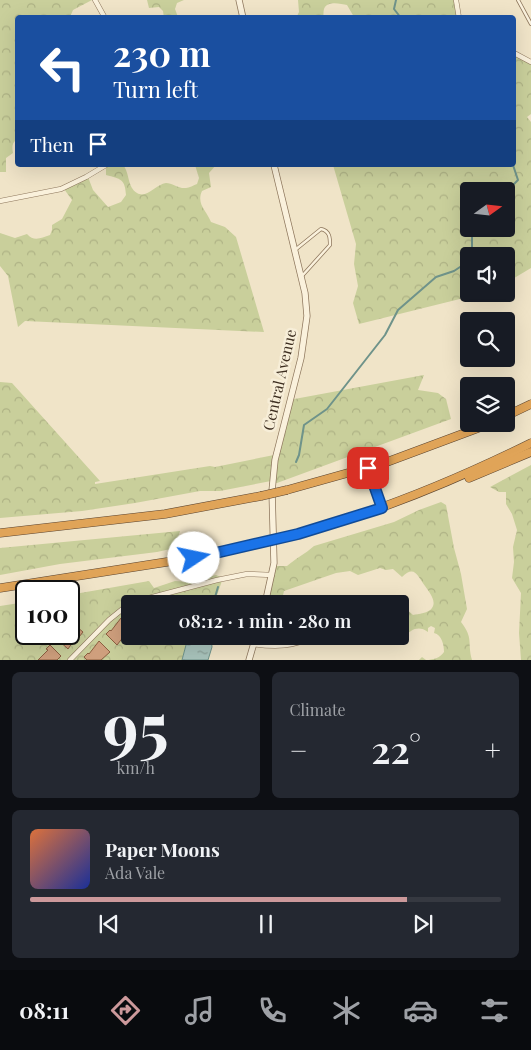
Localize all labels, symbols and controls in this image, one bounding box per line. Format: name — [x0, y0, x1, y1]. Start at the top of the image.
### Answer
text: 230 m — [113, 29, 211, 76]
icon: left — [30, 35, 95, 100]
text: Turn left — [113, 74, 198, 104]
icon: arrive — [84, 130, 112, 158]
text: Then — [30, 131, 74, 157]
north arrow — [460, 182, 515, 238]
map controls — [460, 182, 515, 432]
button: sound — [460, 247, 515, 302]
button: search — [460, 312, 515, 367]
street label: Central Avenue — [258, 327, 300, 432]
button: layers — [460, 377, 515, 432]
pin — [347, 447, 389, 489]
icon: arrive — [354, 454, 382, 482]
position arrow — [167, 531, 219, 583]
speed limit sign: 100 — [15, 580, 80, 645]
text: 08:12 · 1 min · 280 m — [179, 607, 351, 633]
text: 95 — [103, 681, 169, 767]
text: Climate — [290, 699, 346, 720]
text: 22° — [371, 723, 421, 774]
text: − — [290, 731, 308, 768]
text: + — [485, 731, 501, 768]
text: km/h — [117, 757, 155, 778]
text: Paper Moons — [105, 836, 220, 862]
text: Ada Vale — [105, 862, 165, 883]
icon: previous — [95, 910, 123, 938]
icon: pause — [252, 910, 280, 938]
icon: next — [409, 910, 437, 938]
icon: directions — [108, 993, 143, 1028]
icon: music — [182, 993, 217, 1028]
icon: phone — [255, 993, 290, 1028]
icon: climate — [329, 993, 364, 1028]
icon: car — [403, 993, 438, 1028]
icon: filters — [477, 993, 512, 1028]
text: 08:11 — [19, 995, 69, 1025]

